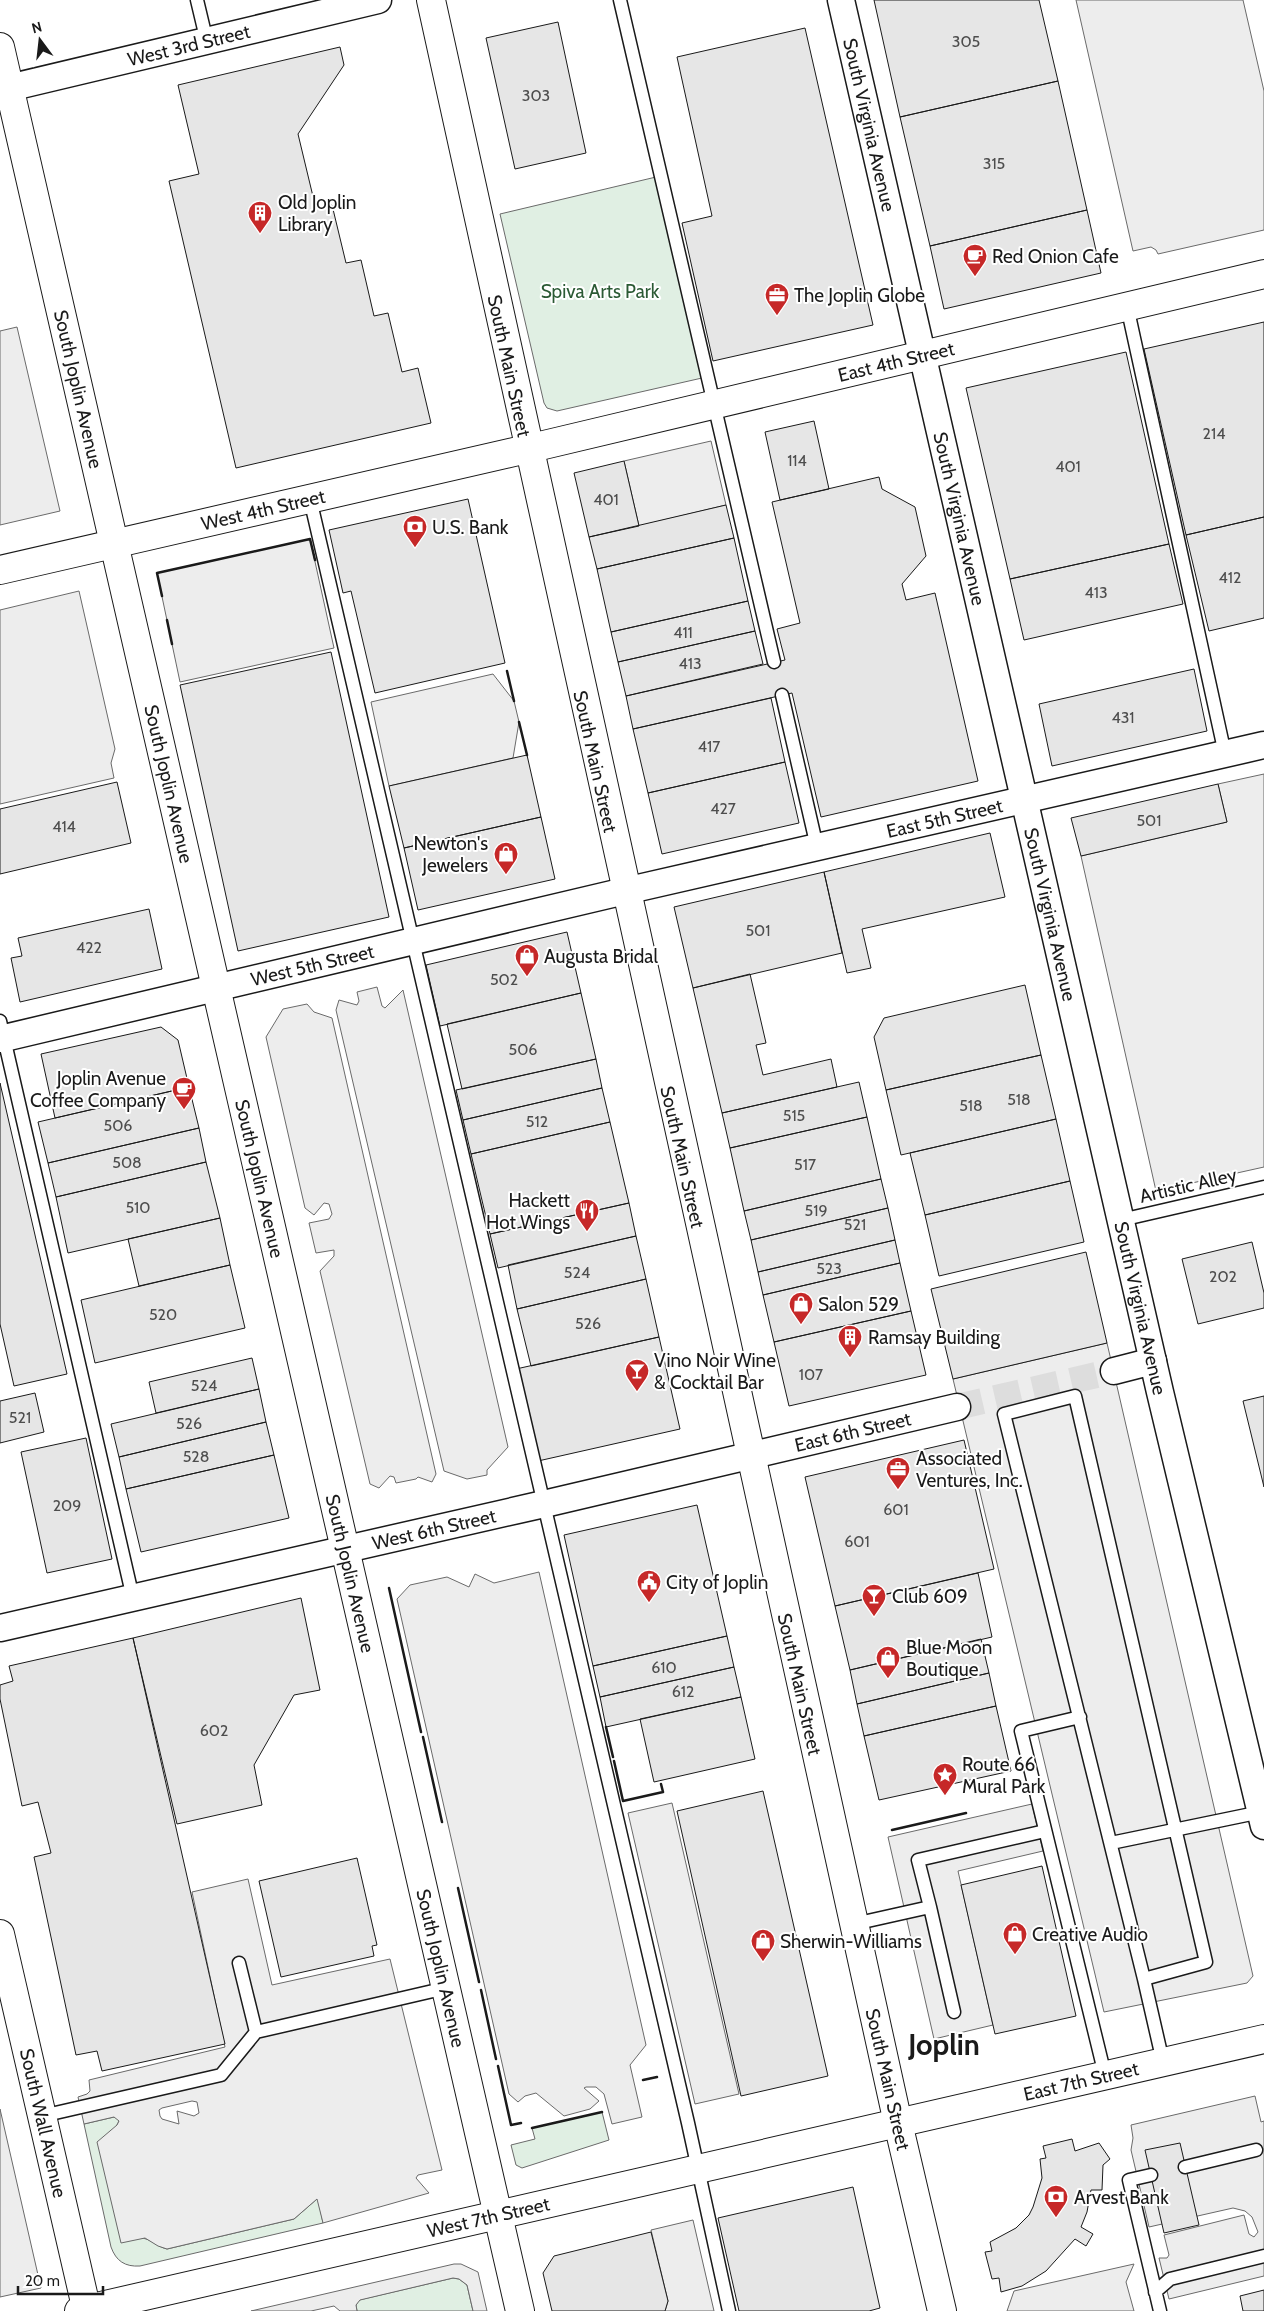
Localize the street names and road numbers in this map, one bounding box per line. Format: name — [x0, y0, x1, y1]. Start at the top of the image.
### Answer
street label: West 3rd Street — [125, 20, 253, 71]
street label: South Virginia Avenue — [838, 36, 900, 214]
street label: South Main Street — [482, 293, 536, 440]
street label: South Joplin Avenue — [49, 308, 107, 471]
street label: East 4th Street — [836, 337, 957, 387]
street label: South Virginia Avenue — [928, 430, 990, 608]
street label: West 4th Street — [199, 485, 328, 535]
street label: South Main Street — [568, 688, 622, 835]
street label: South Joplin Avenue — [139, 702, 198, 866]
street label: East 5th Street — [884, 794, 1005, 843]
street label: South Virginia Avenue — [1019, 826, 1081, 1004]
street label: West 5th Street — [249, 940, 377, 991]
street label: South Main Street — [655, 1084, 709, 1231]
street label: South Joplin Avenue — [230, 1097, 289, 1260]
street label: Artistic Alley — [1137, 1163, 1239, 1208]
street label: South Virginia Avenue — [1109, 1219, 1171, 1397]
street label: East 6th Street — [792, 1407, 914, 1457]
street label: South Joplin Avenue — [321, 1492, 379, 1655]
street label: West 6th Street — [370, 1504, 499, 1555]
street label: South Main Street — [773, 1611, 827, 1758]
street label: South Joplin Avenue — [411, 1887, 470, 2050]
street label: South Main Street — [861, 2006, 915, 2153]
street label: South Wall Avenue — [15, 2046, 72, 2200]
street label: East 7th Street — [1021, 2057, 1142, 2106]
street label: West 7th Street — [425, 2192, 553, 2243]

